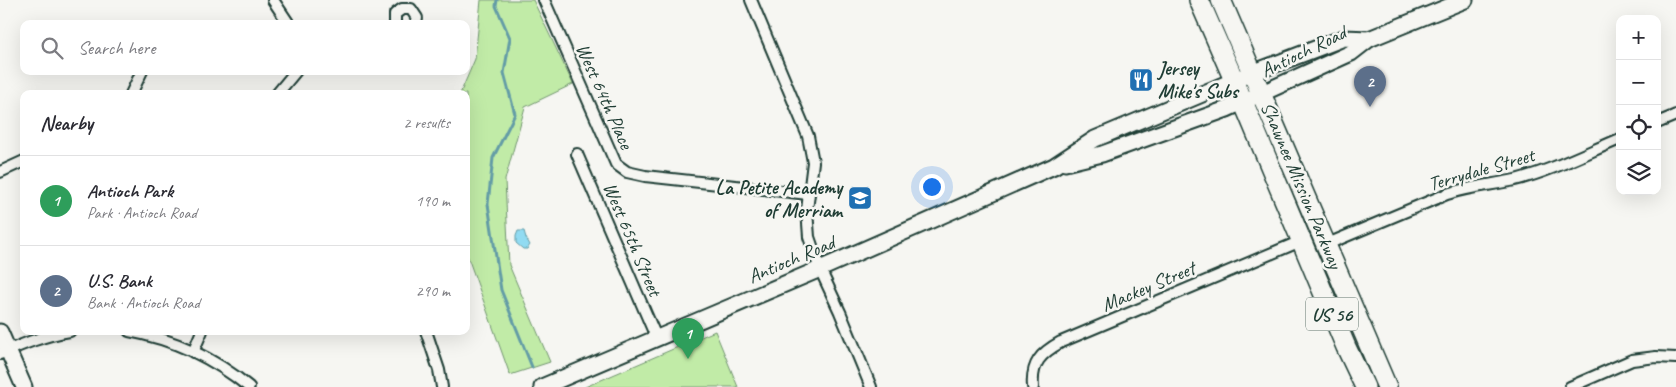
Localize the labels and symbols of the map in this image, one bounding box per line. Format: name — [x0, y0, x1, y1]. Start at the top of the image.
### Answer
street label: Antioch Road — [1256, 19, 1353, 83]
street label: West 64th Place — [570, 40, 640, 154]
place label: Jersey Mike's Subs — [1156, 56, 1240, 104]
pin: 2 — [1354, 66, 1386, 107]
restaurant icon: Jersey Mike's Subs — [1128, 67, 1154, 93]
street label: Shawnee Mission Parkway — [1255, 98, 1349, 274]
street label: Terrydale Street — [1425, 142, 1539, 196]
your location — [919, 174, 945, 200]
place label: La Petite Academy of Merriam — [715, 175, 844, 223]
street label: West 65th Street — [597, 179, 669, 302]
school or university icon: La Petite Academy of Merriam — [847, 185, 873, 211]
street label: Antioch Road — [744, 229, 841, 289]
street label: Mackey Street — [1098, 254, 1202, 317]
road number: US 56 — [1306, 298, 1358, 330]
pin: 1 — [672, 318, 704, 359]

